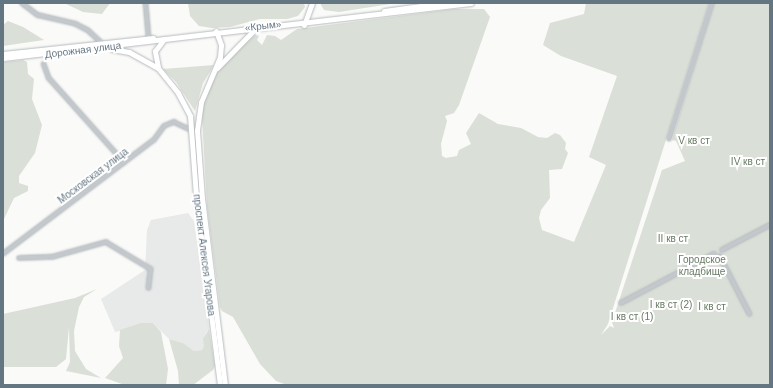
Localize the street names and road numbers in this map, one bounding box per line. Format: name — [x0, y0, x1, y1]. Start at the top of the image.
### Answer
street label: «Крым» — [244, 18, 282, 34]
street label: Дорожная улица — [44, 39, 122, 61]
street label: Московская улица — [55, 146, 131, 206]
street label: проспект Алексея Угарова — [191, 194, 217, 316]

